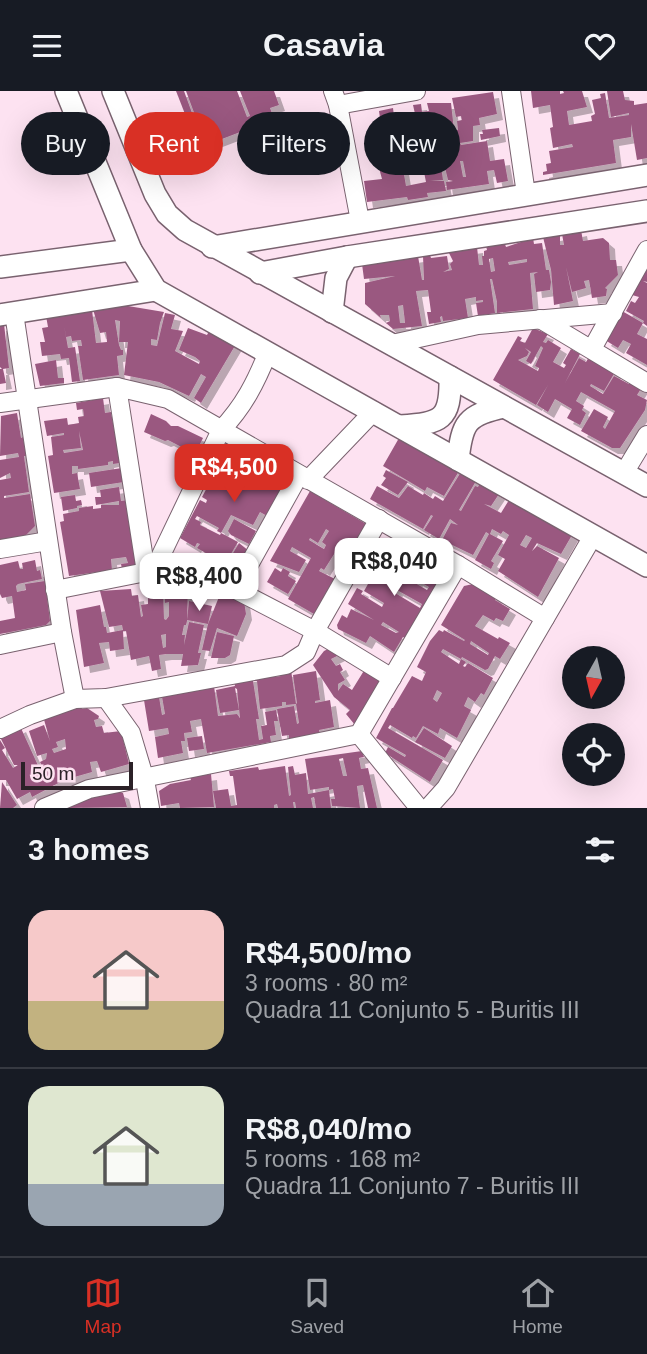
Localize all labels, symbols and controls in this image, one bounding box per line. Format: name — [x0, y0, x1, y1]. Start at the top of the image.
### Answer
icon: menu — [28, 27, 66, 65]
text: Casavia — [263, 27, 384, 63]
icon: heart — [581, 27, 619, 65]
chip: Buy — [21, 112, 110, 175]
chip: Rent — [124, 112, 223, 175]
chip: Filters — [237, 112, 350, 175]
chip: New — [364, 112, 460, 175]
pin: R$4,500 — [169, 445, 299, 504]
text: R$4,500 — [191, 454, 277, 480]
pin: R$8,040 — [329, 539, 459, 598]
text: R$8,040 — [351, 548, 437, 574]
pin: R$8,400 — [134, 553, 264, 613]
text: R$8,400 — [156, 563, 242, 589]
north arrow — [562, 646, 625, 709]
map controls — [562, 646, 625, 786]
button: locate — [562, 723, 625, 786]
scale bar — [21, 759, 133, 791]
text: 50 m — [32, 763, 74, 784]
icon: filters — [581, 831, 619, 869]
text: 3 homes — [28, 833, 150, 866]
text: R$4,500/mo — [245, 936, 412, 969]
icon: home — [84, 938, 168, 1022]
text: 3 rooms · 80 m² — [245, 970, 407, 996]
text: Quadra 11 Conjunto 5 - Buritis III — [245, 997, 580, 1023]
text: R$8,040/mo — [245, 1112, 412, 1145]
icon: home — [84, 1114, 168, 1198]
text: 5 rooms · 168 m² — [245, 1146, 420, 1172]
text: Quadra 11 Conjunto 7 - Buritis III — [245, 1173, 580, 1199]
tab: Map — [84, 1274, 122, 1338]
tab: Saved — [290, 1274, 344, 1338]
tab: Home — [512, 1274, 563, 1338]

